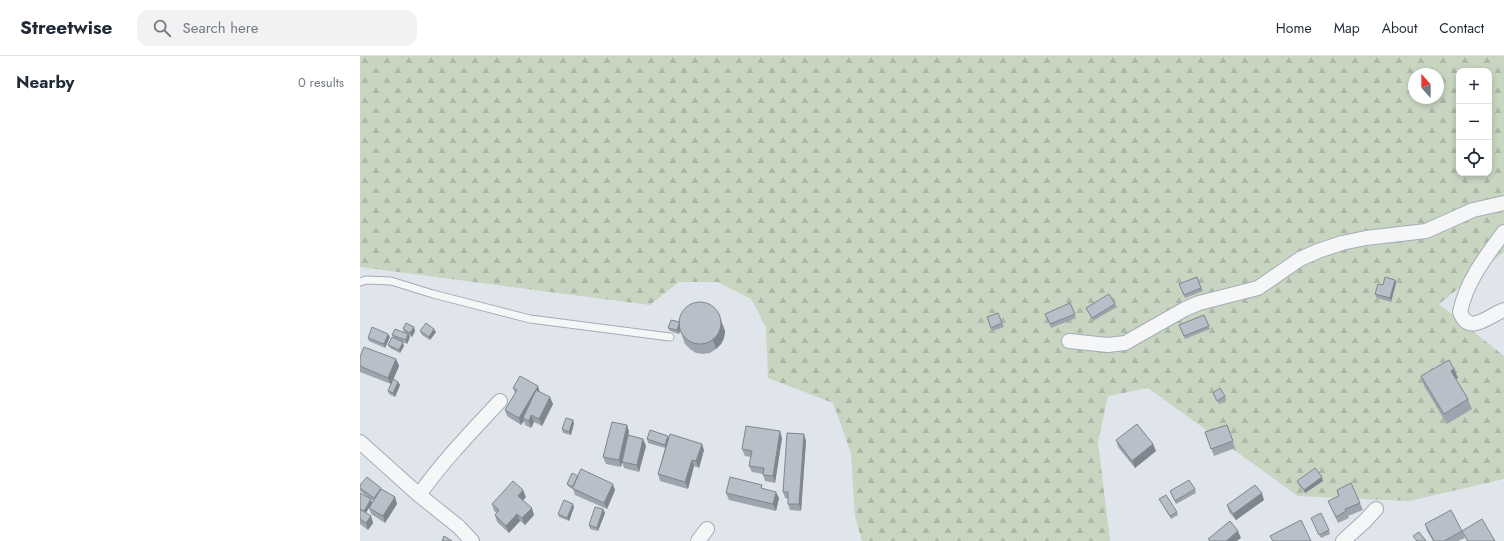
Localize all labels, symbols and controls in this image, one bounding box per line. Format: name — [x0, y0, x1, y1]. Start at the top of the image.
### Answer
search box — [137, 10, 417, 46]
text: Streetwise — [20, 14, 113, 41]
icon: search — [151, 17, 173, 39]
text: Search here — [183, 17, 258, 39]
text: Home — [1276, 18, 1312, 38]
text: Map — [1334, 18, 1360, 38]
text: About — [1382, 18, 1417, 38]
text: Contact — [1439, 18, 1484, 38]
north arrow — [1408, 68, 1444, 104]
map controls — [1456, 68, 1492, 176]
button: + — [1456, 68, 1492, 104]
text: Nearby — [16, 70, 74, 94]
text: 0 results — [298, 73, 344, 92]
button: − — [1456, 104, 1492, 140]
button: locate — [1456, 140, 1492, 176]

